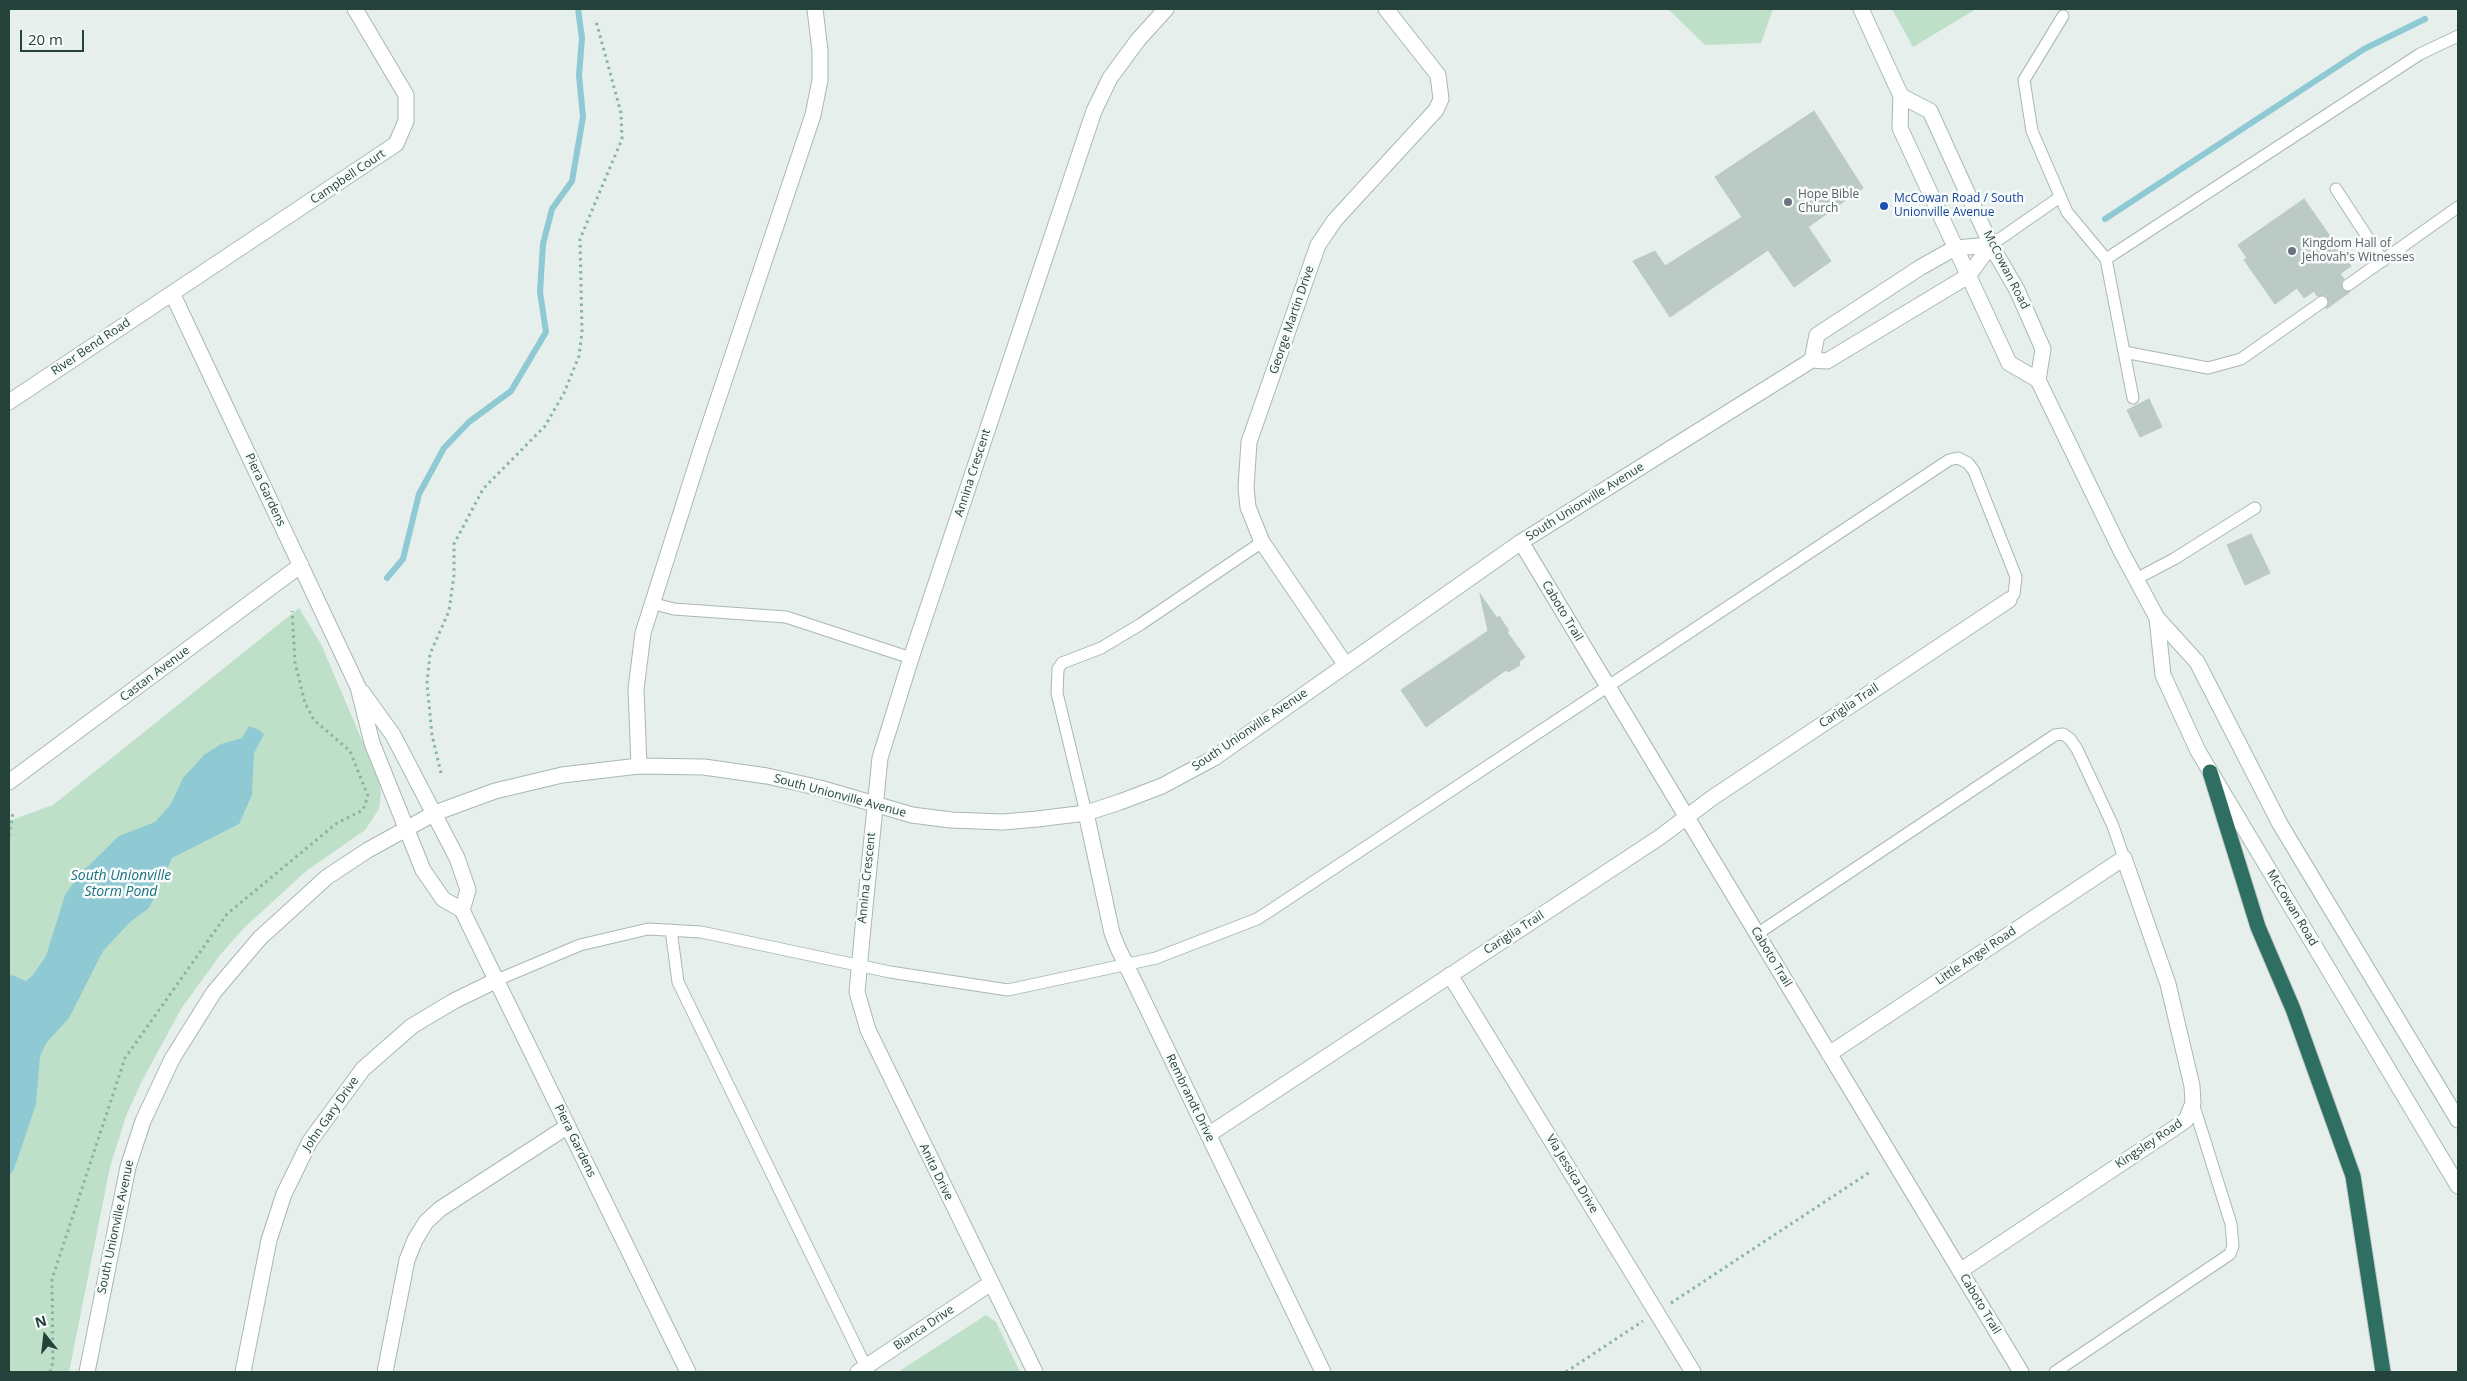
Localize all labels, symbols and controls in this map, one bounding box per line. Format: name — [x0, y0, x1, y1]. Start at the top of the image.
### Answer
scale bar — [22, 20, 86, 52]
text: 20 m — [28, 29, 63, 49]
street label: Campbell Court — [308, 147, 388, 207]
place label: Hope Bible Church — [1798, 188, 1859, 216]
place label: McCowan Road / South Unionville Avenue — [1894, 192, 2024, 220]
marker: Hope Bible Church — [1782, 196, 1794, 208]
marker: McCowan Road / South Unionville Avenue — [1878, 200, 1890, 212]
street label: McCowan Road — [1980, 228, 2032, 312]
place label: Kingdom Hall of Jehovah's Witnesses — [2302, 237, 2414, 265]
marker: Kingdom Hall of Jehovah's Witnesses — [2286, 245, 2298, 257]
street label: George Martin Drive — [1267, 264, 1317, 376]
street label: River Bend Road — [49, 315, 133, 379]
street label: Annina Crescent — [952, 427, 994, 519]
street label: Piera Gardens — [242, 451, 288, 529]
street label: South Unionville Avenue — [1523, 460, 1647, 544]
street label: Caboto Trail — [1538, 578, 1586, 644]
street label: Castan Avenue — [117, 643, 193, 705]
street label: Cariglia Trail — [1816, 681, 1882, 731]
street label: South Unionville Avenue — [1189, 686, 1311, 774]
street label: South Unionville Avenue — [772, 771, 908, 821]
street label: Annina Crescent — [855, 832, 879, 924]
street label: McCowan Road — [2264, 867, 2320, 949]
water label: South Unionville Storm Pond — [71, 868, 171, 900]
street label: Cariglia Trail — [1481, 908, 1547, 958]
street label: Caboto Trail — [1747, 924, 1795, 990]
street label: Little Angel Road — [1933, 924, 2019, 988]
street label: Rembrandt Drive — [1163, 1052, 1217, 1144]
street label: John Gary Drive — [300, 1074, 362, 1154]
street label: Piera Gardens — [551, 1102, 599, 1180]
street label: Kingsley Road — [2113, 1116, 2185, 1172]
street label: Via Jessica Drive — [1543, 1132, 1601, 1216]
street label: Anita Drive — [916, 1141, 956, 1203]
street label: South Unionville Avenue — [95, 1159, 137, 1295]
street label: Caboto Trail — [1956, 1271, 2004, 1337]
street label: Bianca Drive — [891, 1303, 957, 1353]
text: N — [33, 1310, 49, 1332]
north arrow — [20, 1311, 70, 1361]

